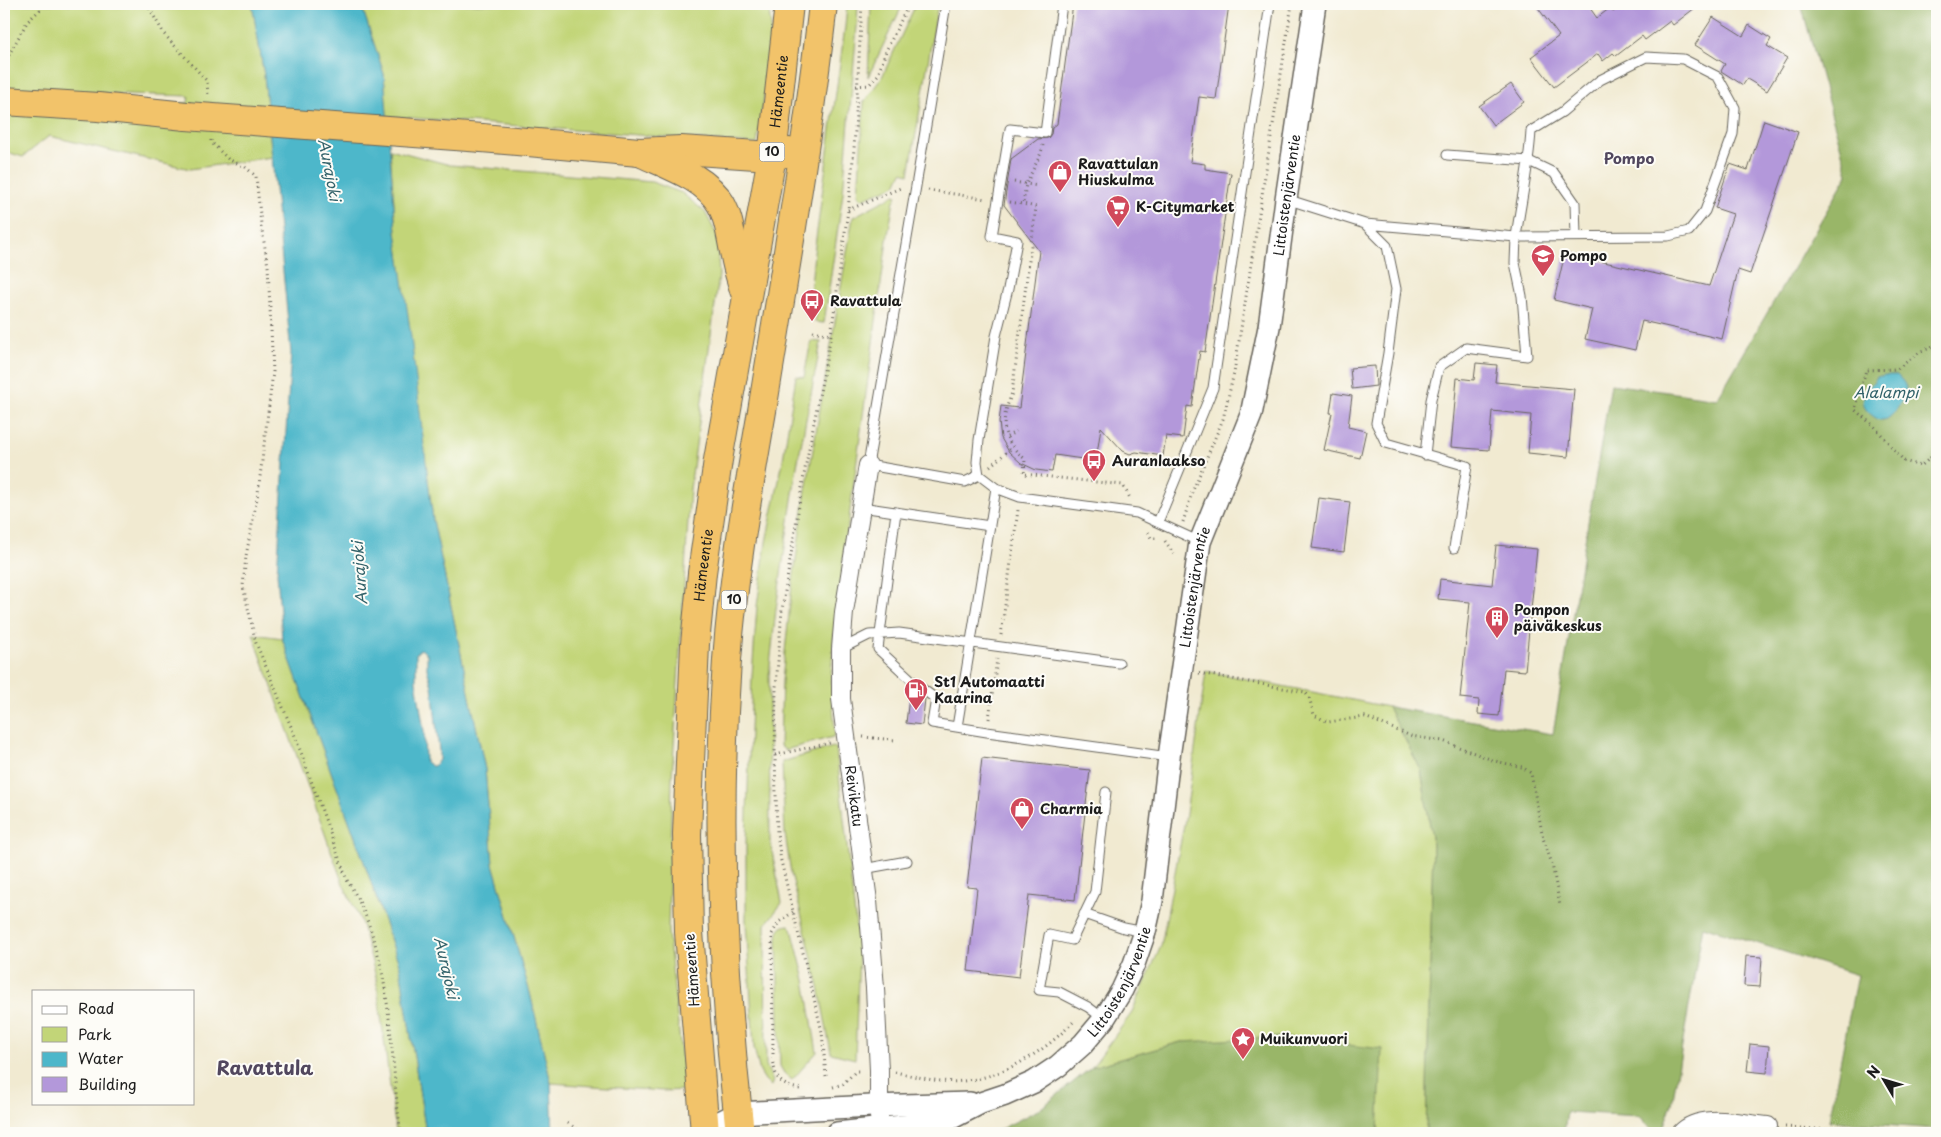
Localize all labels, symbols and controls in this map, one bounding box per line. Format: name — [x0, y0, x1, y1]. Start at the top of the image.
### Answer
street label: Hämeentie — [764, 54, 793, 129]
street label: Littoistenjärventie — [1268, 133, 1306, 257]
water label: Aurajoki — [313, 137, 348, 206]
road number: 10 — [760, 142, 784, 162]
district label: Pompo — [1604, 146, 1654, 169]
place label: Ravattulan Hiuskulma — [1078, 153, 1159, 190]
shop icon: Ravattulan Hiuskulma — [1047, 159, 1073, 193]
supermarket icon: K-Citymarket — [1105, 194, 1131, 228]
place label: K-Citymarket — [1136, 196, 1235, 217]
school or university icon: Pompo — [1530, 243, 1556, 277]
place label: Pompo — [1560, 245, 1607, 266]
bus stop icon: Ravattula — [799, 288, 825, 322]
place label: Ravattula — [830, 290, 901, 311]
water label: Alalampi — [1854, 380, 1921, 403]
bus stop icon: Auranlaakso — [1081, 448, 1107, 482]
place label: Auranlaakso — [1112, 450, 1205, 471]
street label: Littoistenjärventie — [1174, 523, 1215, 649]
street label: Hämeentie — [688, 527, 718, 603]
water label: Aurajoki — [345, 538, 372, 605]
road number: 10 — [722, 590, 746, 610]
place label: Pompon päiväkeskus — [1514, 599, 1602, 636]
building icon: Pompon päiväkeskus — [1484, 605, 1510, 639]
place label: St1 Automaatti Kaarina — [934, 671, 1045, 708]
fuel station icon: St1 Automaatti Kaarina — [903, 677, 929, 711]
street label: Reivikatu — [840, 764, 869, 828]
shop icon: Charmia — [1009, 796, 1035, 830]
place label: Charmia — [1040, 798, 1103, 819]
street label: Littoistenjärventie — [1082, 925, 1156, 1042]
street label: Hämeentie — [678, 933, 705, 1007]
water label: Aurajoki — [429, 934, 466, 1004]
legend — [32, 990, 195, 1104]
text: Road — [78, 996, 114, 1019]
text: Park — [78, 1022, 112, 1045]
place icon: Muikunvuori — [1230, 1026, 1256, 1060]
place label: Muikunvuori — [1260, 1028, 1348, 1049]
text: Water — [78, 1046, 123, 1069]
district label: Ravattula — [217, 1053, 314, 1081]
north arrow — [1858, 1054, 1908, 1104]
text: N — [1862, 1061, 1885, 1083]
text: Building — [78, 1072, 137, 1095]

